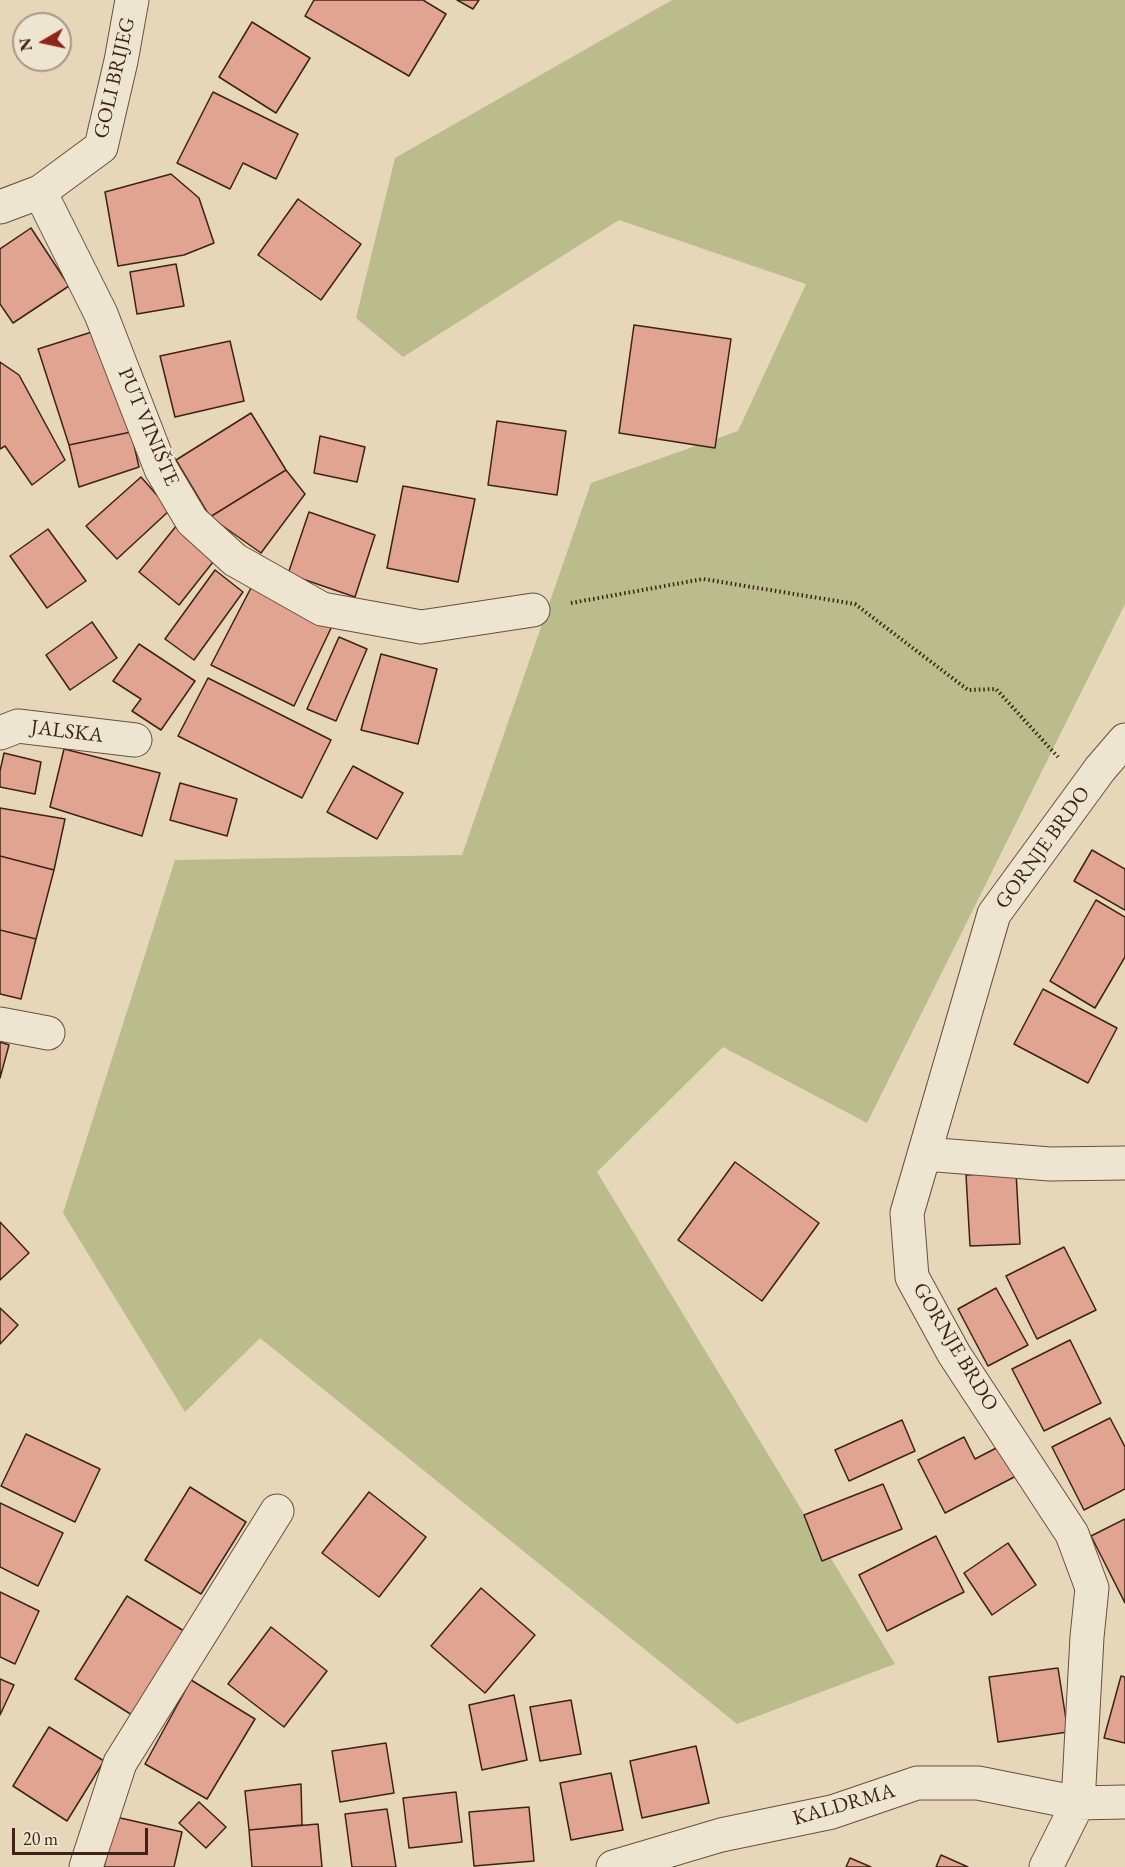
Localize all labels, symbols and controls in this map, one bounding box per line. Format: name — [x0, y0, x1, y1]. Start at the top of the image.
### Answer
north arrow — [12, 12, 72, 72]
street label: GOLI BRIJEG — [89, 15, 141, 141]
text: N — [14, 37, 37, 53]
street label: PUT VINIŠTE — [112, 364, 184, 490]
street label: JALSKA — [29, 715, 105, 749]
street label: GORNJE BRDO — [990, 782, 1096, 914]
street label: GORNJE BRDO — [907, 1278, 1003, 1416]
street label: KALDRMA — [790, 1778, 898, 1832]
scale bar — [15, 1816, 152, 1854]
text: 20 m — [23, 1827, 58, 1850]

